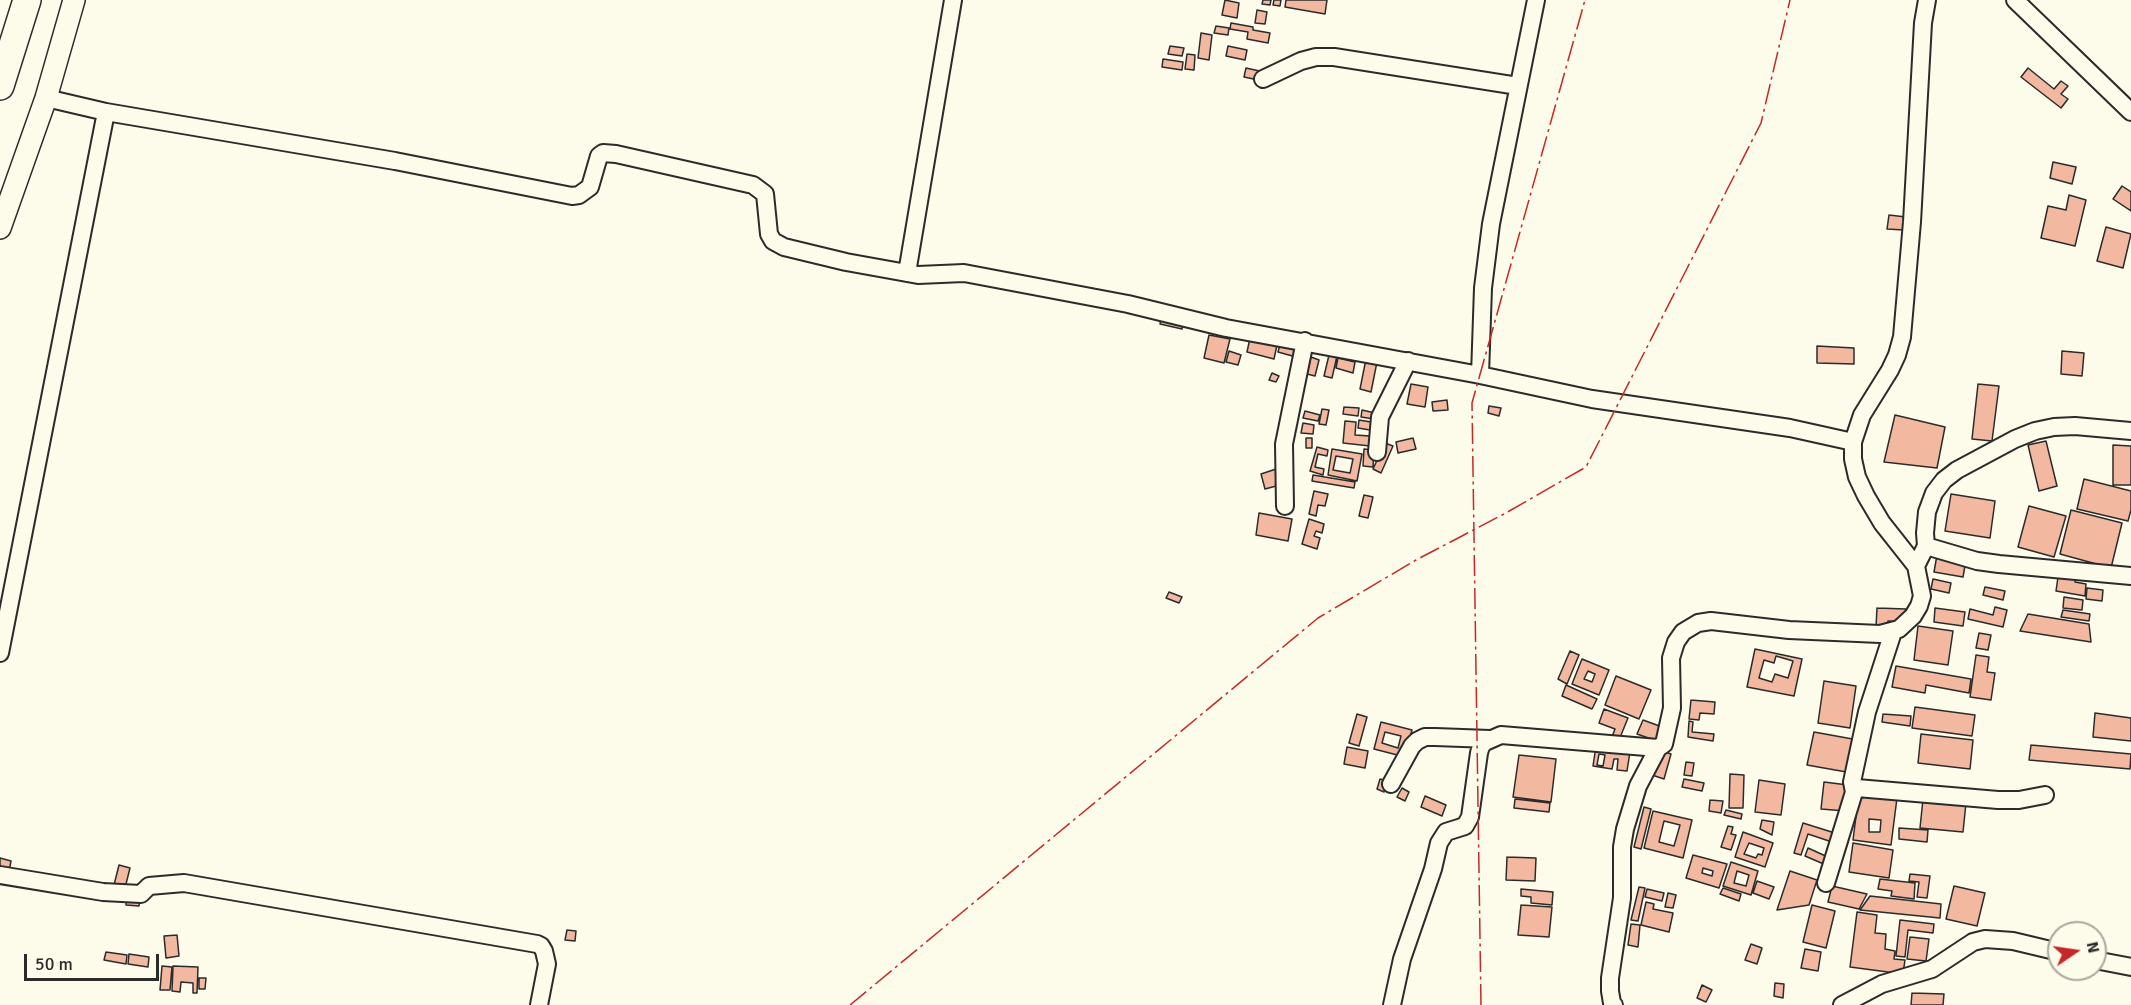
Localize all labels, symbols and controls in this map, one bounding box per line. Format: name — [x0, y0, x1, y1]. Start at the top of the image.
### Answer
north arrow — [2047, 921, 2107, 981]
text: N — [2082, 940, 2104, 955]
scale bar — [27, 942, 162, 980]
text: 50 m — [35, 953, 73, 975]

